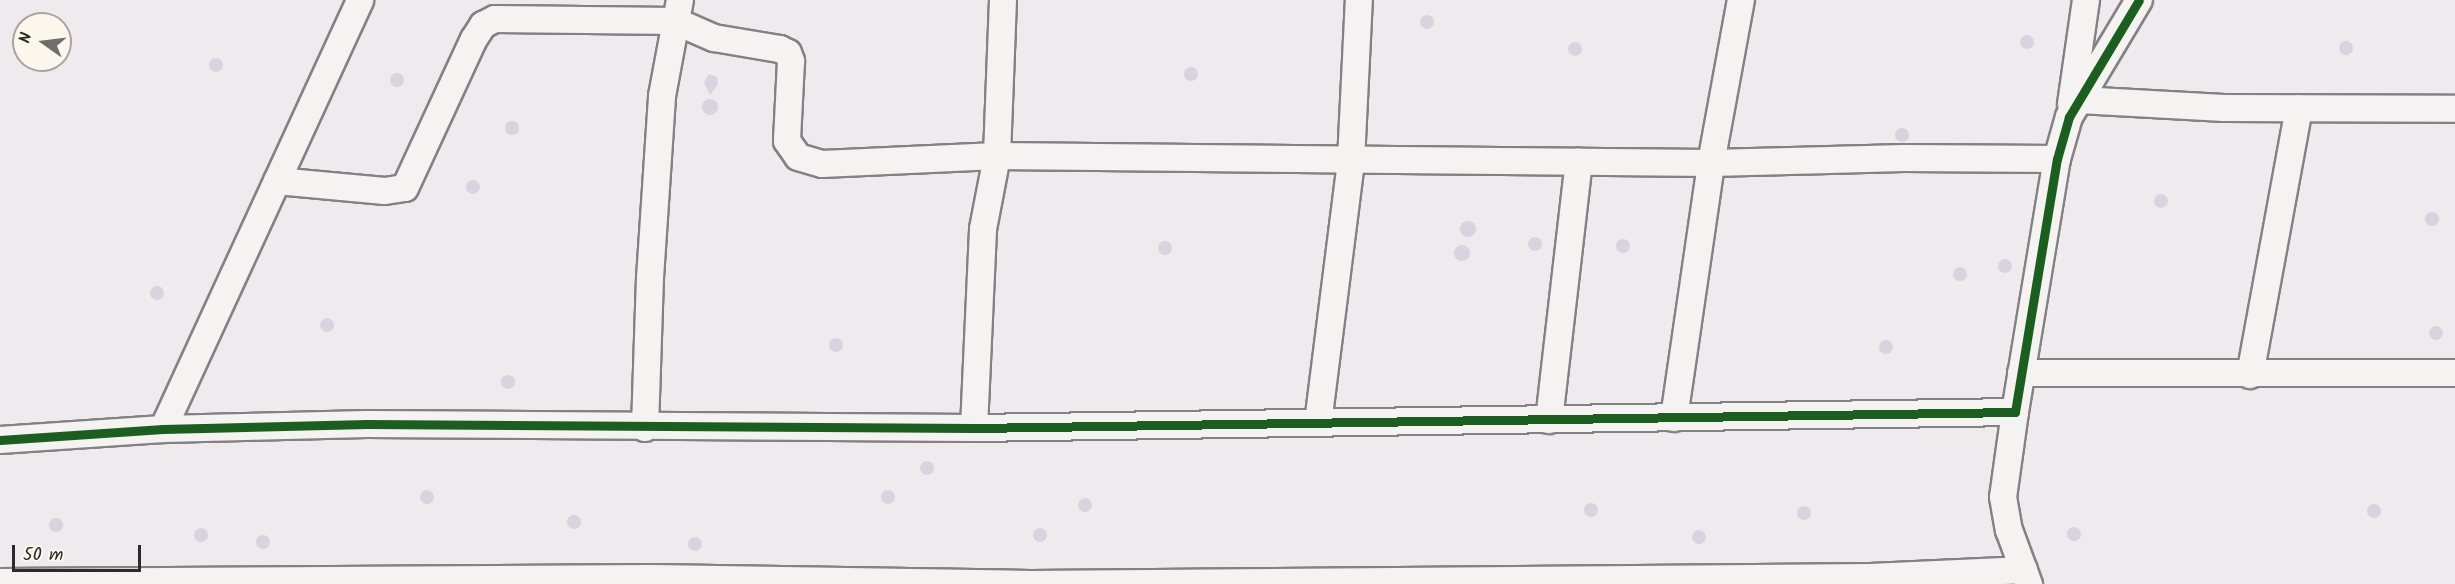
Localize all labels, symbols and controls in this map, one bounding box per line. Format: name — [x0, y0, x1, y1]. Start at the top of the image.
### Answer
north arrow — [12, 12, 72, 72]
text: N — [13, 30, 39, 46]
scale bar — [15, 533, 144, 571]
text: 50 m — [23, 541, 63, 570]

